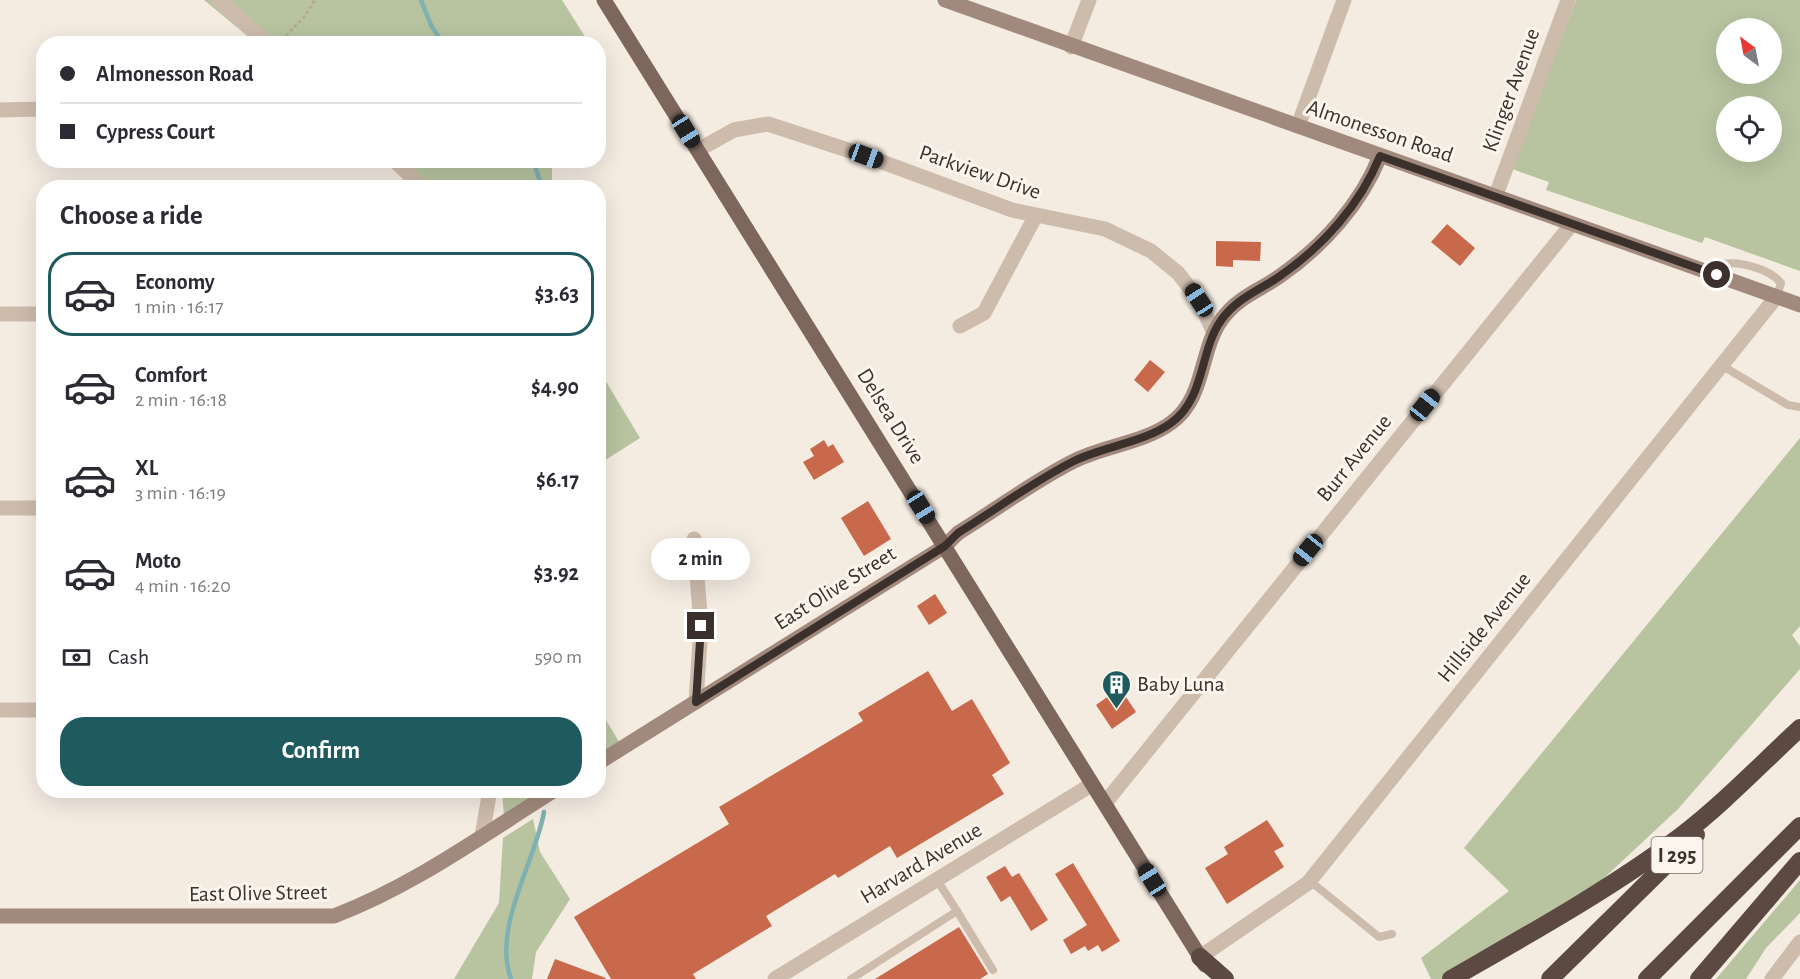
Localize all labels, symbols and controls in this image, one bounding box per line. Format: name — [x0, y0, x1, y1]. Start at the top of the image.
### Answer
north arrow — [1716, 18, 1782, 84]
map controls — [1716, 18, 1782, 162]
street label: Klinger Avenue — [1478, 25, 1544, 155]
text: Almonesson Road — [96, 63, 254, 85]
street label: Almonesson Road — [1304, 96, 1456, 166]
button: locate — [1716, 96, 1782, 162]
car — [669, 111, 703, 151]
text: Cypress Court — [96, 121, 215, 143]
car — [846, 141, 886, 171]
street label: Parkview Drive — [916, 141, 1044, 203]
text: Choose a ride — [60, 202, 203, 229]
route start — [1703, 261, 1730, 288]
icon: car — [63, 267, 117, 321]
text: Economy — [135, 271, 215, 293]
car — [1182, 280, 1216, 320]
text: $3.63 — [534, 283, 579, 305]
text: 1 min · 16:17 — [135, 297, 224, 317]
icon: car — [63, 360, 117, 414]
text: Comfort — [135, 364, 207, 386]
street label: Delsea Drive — [853, 365, 929, 467]
text: $4.90 — [531, 376, 579, 398]
car — [1407, 385, 1443, 425]
text: 2 min · 16:18 — [135, 390, 227, 410]
street label: Burr Avenue — [1312, 410, 1396, 506]
icon: car — [63, 453, 117, 507]
text: XL — [135, 457, 158, 479]
text: $6.17 — [536, 469, 579, 491]
text: 3 min · 16:19 — [135, 483, 226, 503]
car — [904, 487, 938, 527]
car — [1290, 530, 1326, 570]
callout: 2 min — [652, 539, 750, 581]
street label: East Olive Street — [770, 542, 900, 634]
icon: car — [63, 546, 117, 600]
text: 2 min — [678, 549, 723, 569]
text: Moto — [135, 550, 181, 572]
text: $3.92 — [534, 562, 579, 584]
street label: Hillside Avenue — [1433, 568, 1535, 686]
text: 4 min · 16:20 — [135, 576, 231, 596]
route end — [687, 612, 714, 639]
icon: cash — [60, 641, 93, 674]
text: Cash — [108, 646, 149, 668]
text: 590 m — [534, 647, 582, 667]
building icon: Baby Luna — [1100, 668, 1132, 710]
place label: Baby Luna — [1137, 673, 1225, 695]
button: Confirm — [60, 717, 582, 786]
street label: Harvard Avenue — [857, 818, 985, 908]
road number: I 295 — [1652, 837, 1702, 873]
car — [1135, 860, 1169, 900]
street label: East Olive Street — [189, 881, 327, 905]

